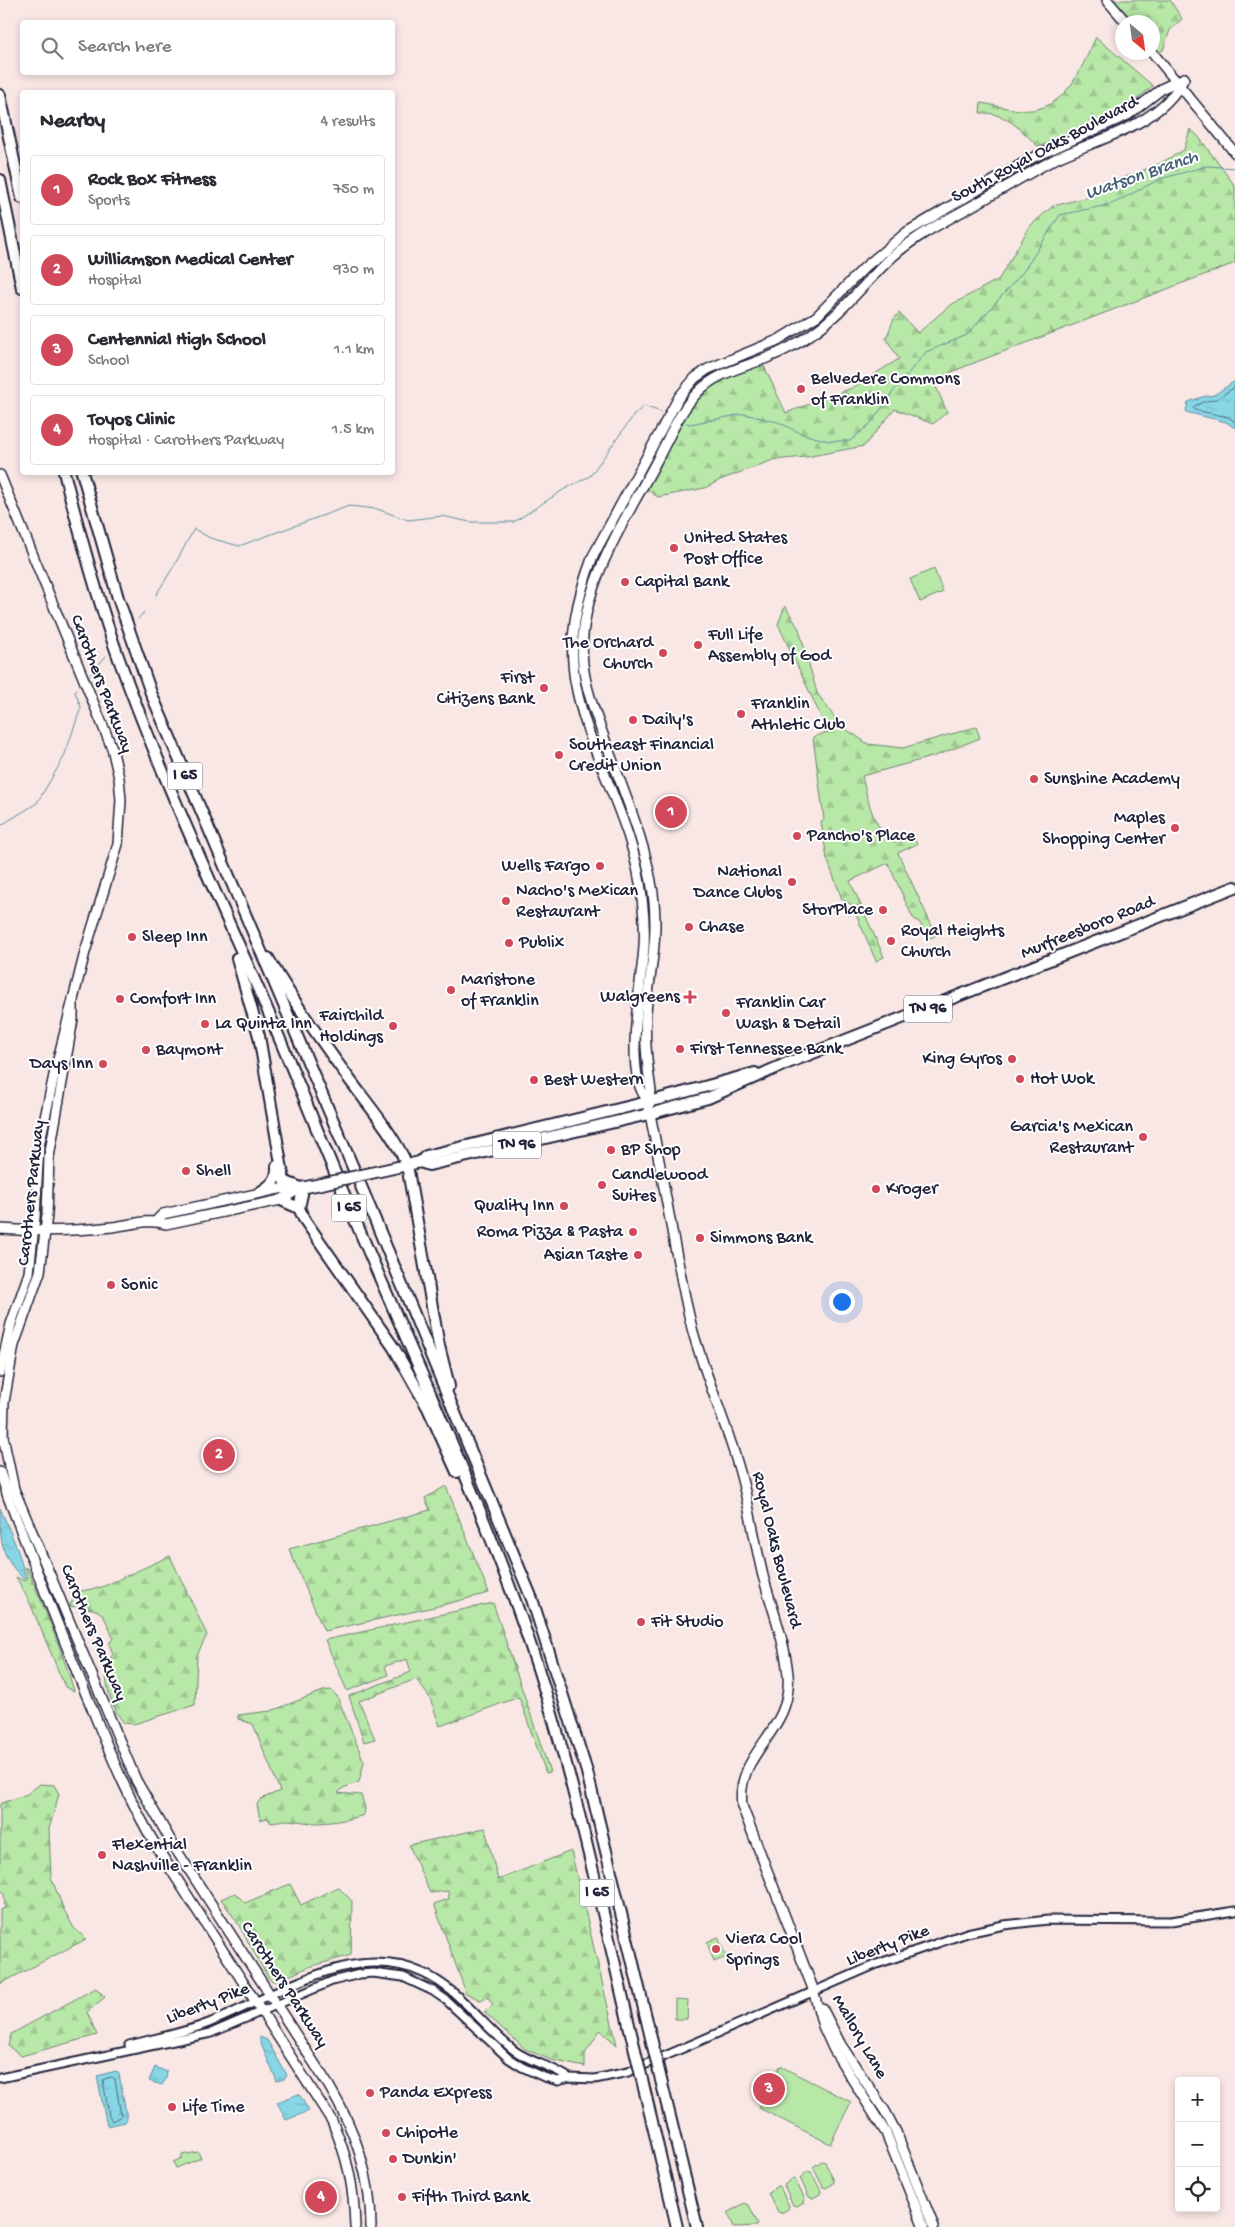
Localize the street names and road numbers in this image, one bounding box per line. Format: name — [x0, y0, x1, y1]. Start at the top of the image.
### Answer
street label: South Royal Oaks Boulevard — [948, 91, 1143, 208]
street label: Carothers Parkway — [65, 612, 137, 756]
road number: I 65 — [168, 762, 202, 789]
street label: Murfreesboro Road — [1018, 891, 1159, 964]
road number: TN 96 — [904, 996, 952, 1022]
street label: Carothers Parkway — [14, 1119, 50, 1267]
road number: TN 96 — [493, 1132, 541, 1158]
road number: I 65 — [332, 1194, 366, 1222]
street label: Royal Oaks Boulevard — [746, 1469, 806, 1632]
street label: Carothers Parkway — [55, 1562, 131, 1704]
road number: I 65 — [580, 1880, 614, 1906]
street label: Carothers Parkway — [235, 1918, 333, 2052]
street label: Liberty Pike — [843, 1920, 933, 1971]
street label: Liberty Pike — [163, 1978, 253, 2029]
street label: Mallory Lane — [826, 1991, 892, 2083]

